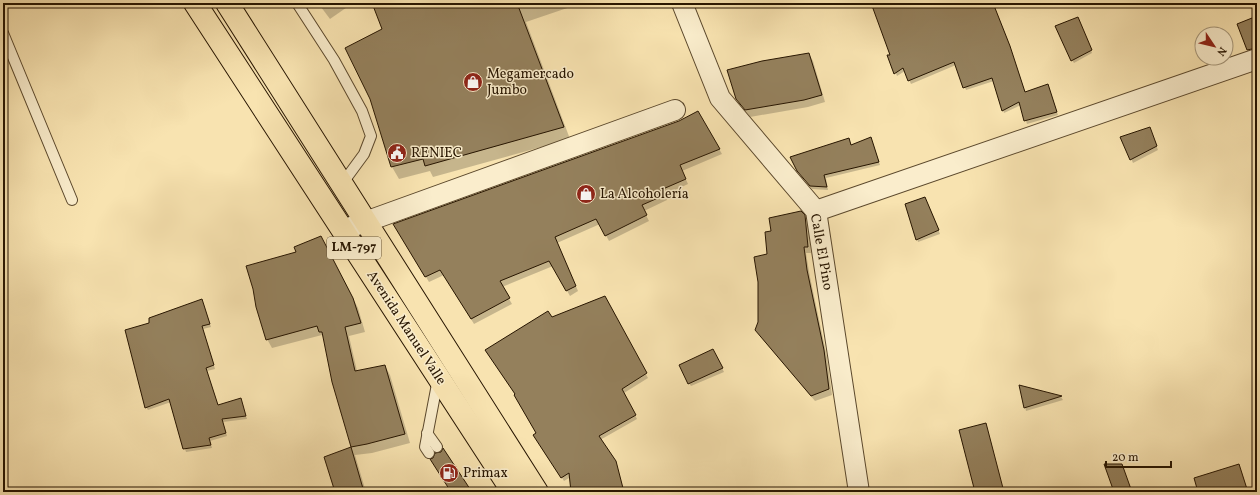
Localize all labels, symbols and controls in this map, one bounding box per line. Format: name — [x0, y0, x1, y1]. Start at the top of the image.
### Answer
north arrow — [1194, 26, 1234, 66]
text: N — [1213, 43, 1229, 58]
place label: Megamercado Jumbo — [487, 65, 574, 100]
shop icon: Megamercado Jumbo — [462, 71, 484, 93]
public building icon: RENIEC — [386, 142, 408, 164]
place label: RENIEC — [411, 144, 462, 163]
shop icon: La Alcoholería — [575, 183, 597, 205]
place label: La Alcoholería — [600, 185, 689, 204]
street label: Calle El Pino — [805, 212, 837, 292]
road number: LM-797 — [327, 237, 381, 259]
street label: Avenida Manuel Valle — [362, 267, 450, 389]
scale bar — [1106, 443, 1171, 469]
text: 20 m — [1112, 450, 1139, 466]
fuel station icon: Primax — [438, 462, 460, 484]
place label: Primax — [463, 464, 508, 483]

